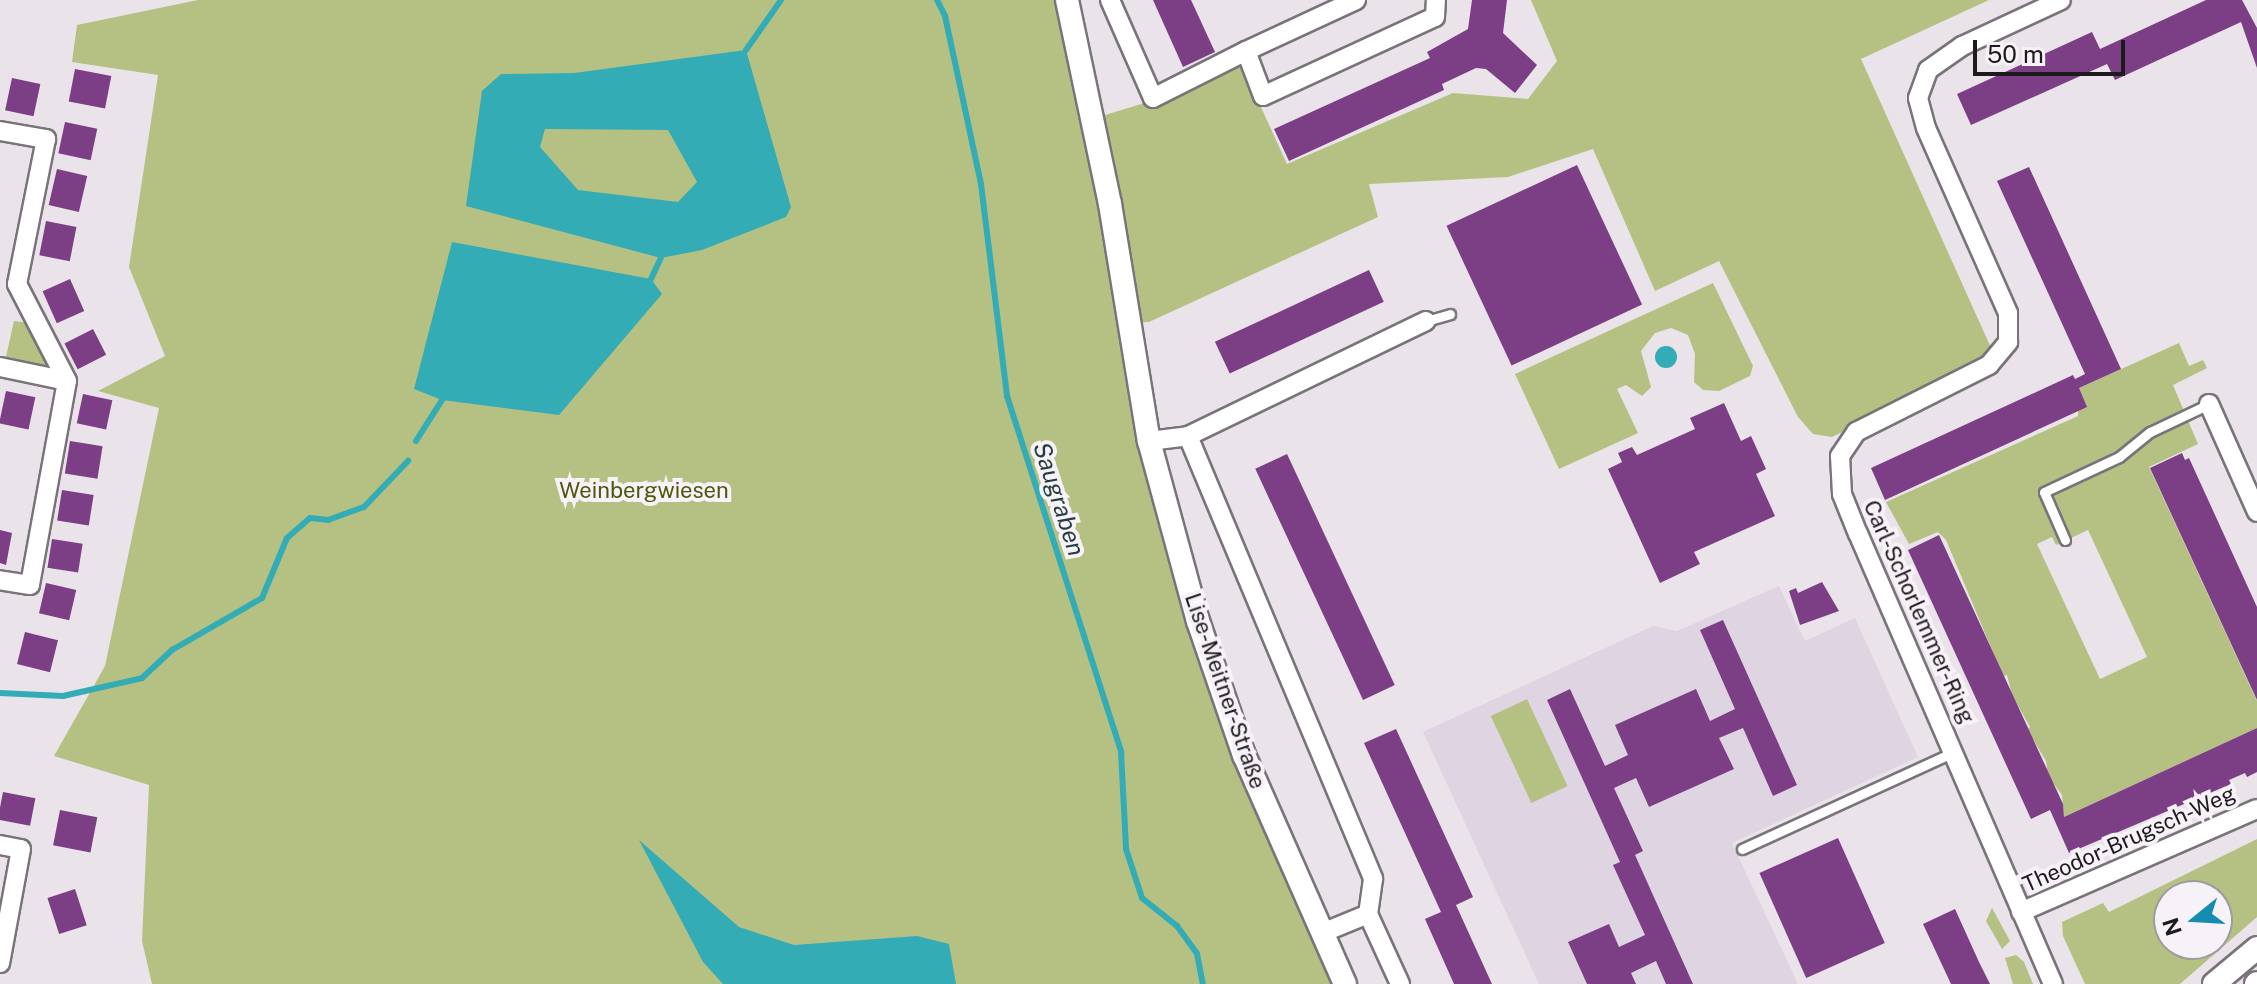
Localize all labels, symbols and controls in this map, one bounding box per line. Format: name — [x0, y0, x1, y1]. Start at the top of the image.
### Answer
scale bar — [1977, 24, 2129, 74]
text: 50 m — [1987, 40, 2044, 68]
water label: Saugraben — [1027, 439, 1091, 559]
park label: Weinbergwiesen — [559, 478, 729, 504]
street label: Carl-Schorlemmer-Ring — [1858, 496, 1980, 728]
street label: Lise-Meitner-Straße — [1179, 590, 1271, 792]
street label: Theodor-Brugsch-Weg — [2019, 780, 2239, 898]
north arrow — [2153, 880, 2233, 960]
text: N — [2157, 915, 2187, 939]

